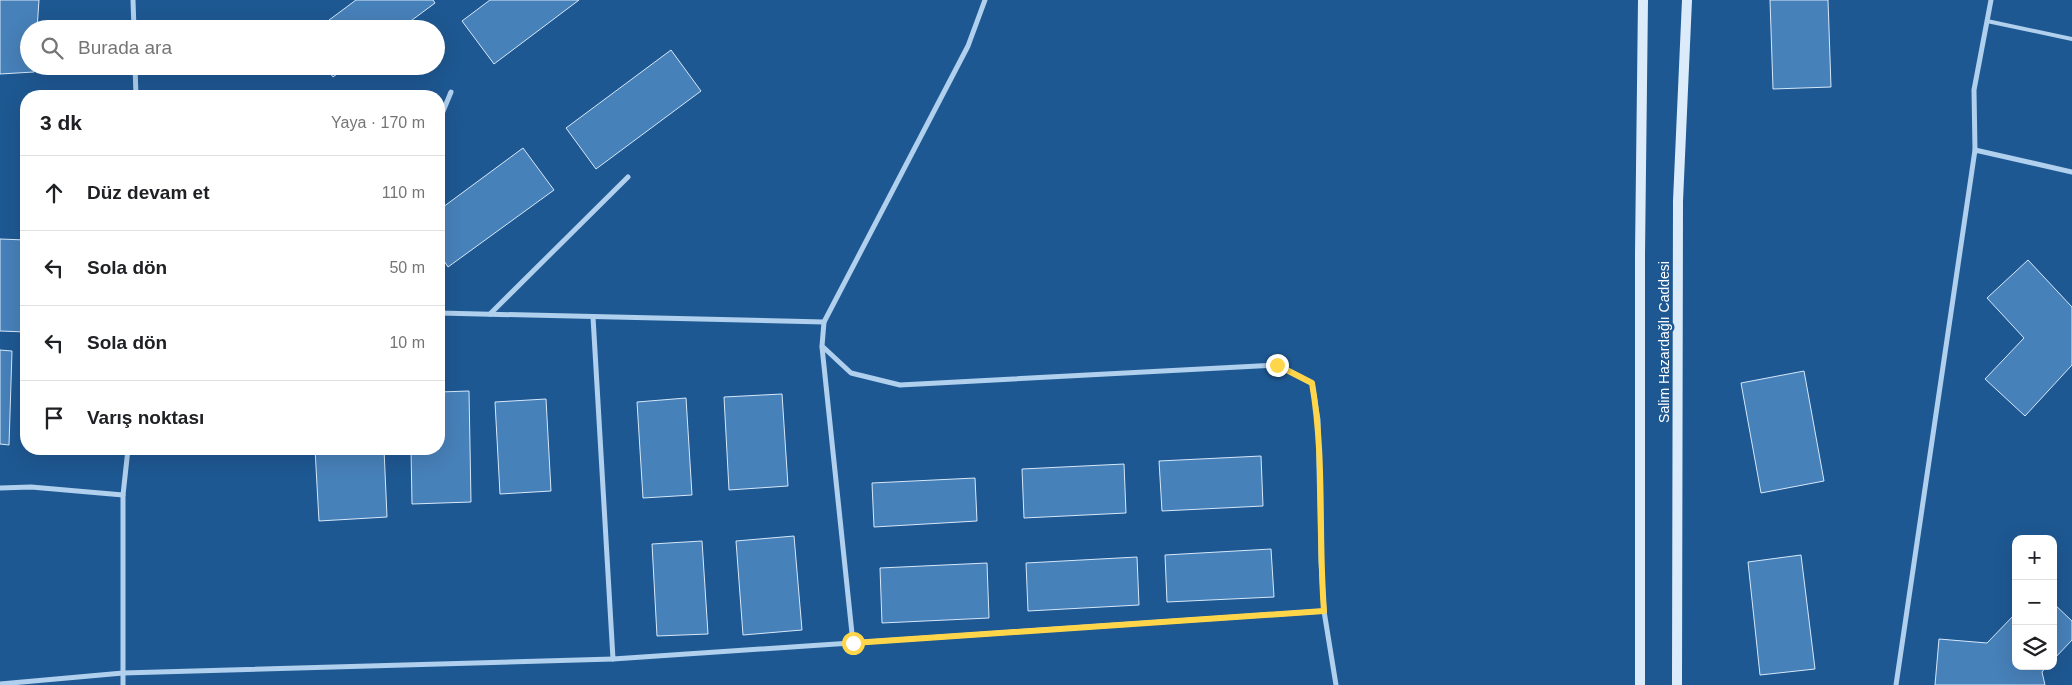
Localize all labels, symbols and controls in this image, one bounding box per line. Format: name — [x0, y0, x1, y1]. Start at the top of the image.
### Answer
search box — [20, 20, 445, 75]
icon: search — [38, 34, 66, 62]
text: Burada ara — [78, 37, 172, 58]
text: 3 dk — [40, 111, 82, 134]
text: Yaya · 170 m — [331, 114, 425, 131]
icon: ahead — [40, 179, 68, 207]
text: Düz devam et — [87, 182, 209, 203]
text: 110 m — [382, 184, 425, 201]
icon: left — [40, 254, 68, 282]
text: Sola dön — [87, 257, 167, 278]
text: 50 m — [389, 259, 425, 276]
street label: Salim Hazardağlı Caddesi — [1656, 261, 1672, 423]
icon: left — [40, 329, 68, 357]
text: Sola dön — [87, 332, 167, 353]
text: 10 m — [389, 334, 425, 351]
route end — [1266, 354, 1289, 377]
icon: arrive — [40, 404, 68, 432]
text: Varış noktası — [87, 407, 204, 428]
map controls — [2012, 535, 2057, 670]
button: + — [2012, 535, 2057, 580]
button: − — [2012, 580, 2057, 625]
button: layers — [2012, 625, 2057, 670]
route start — [842, 632, 865, 655]

